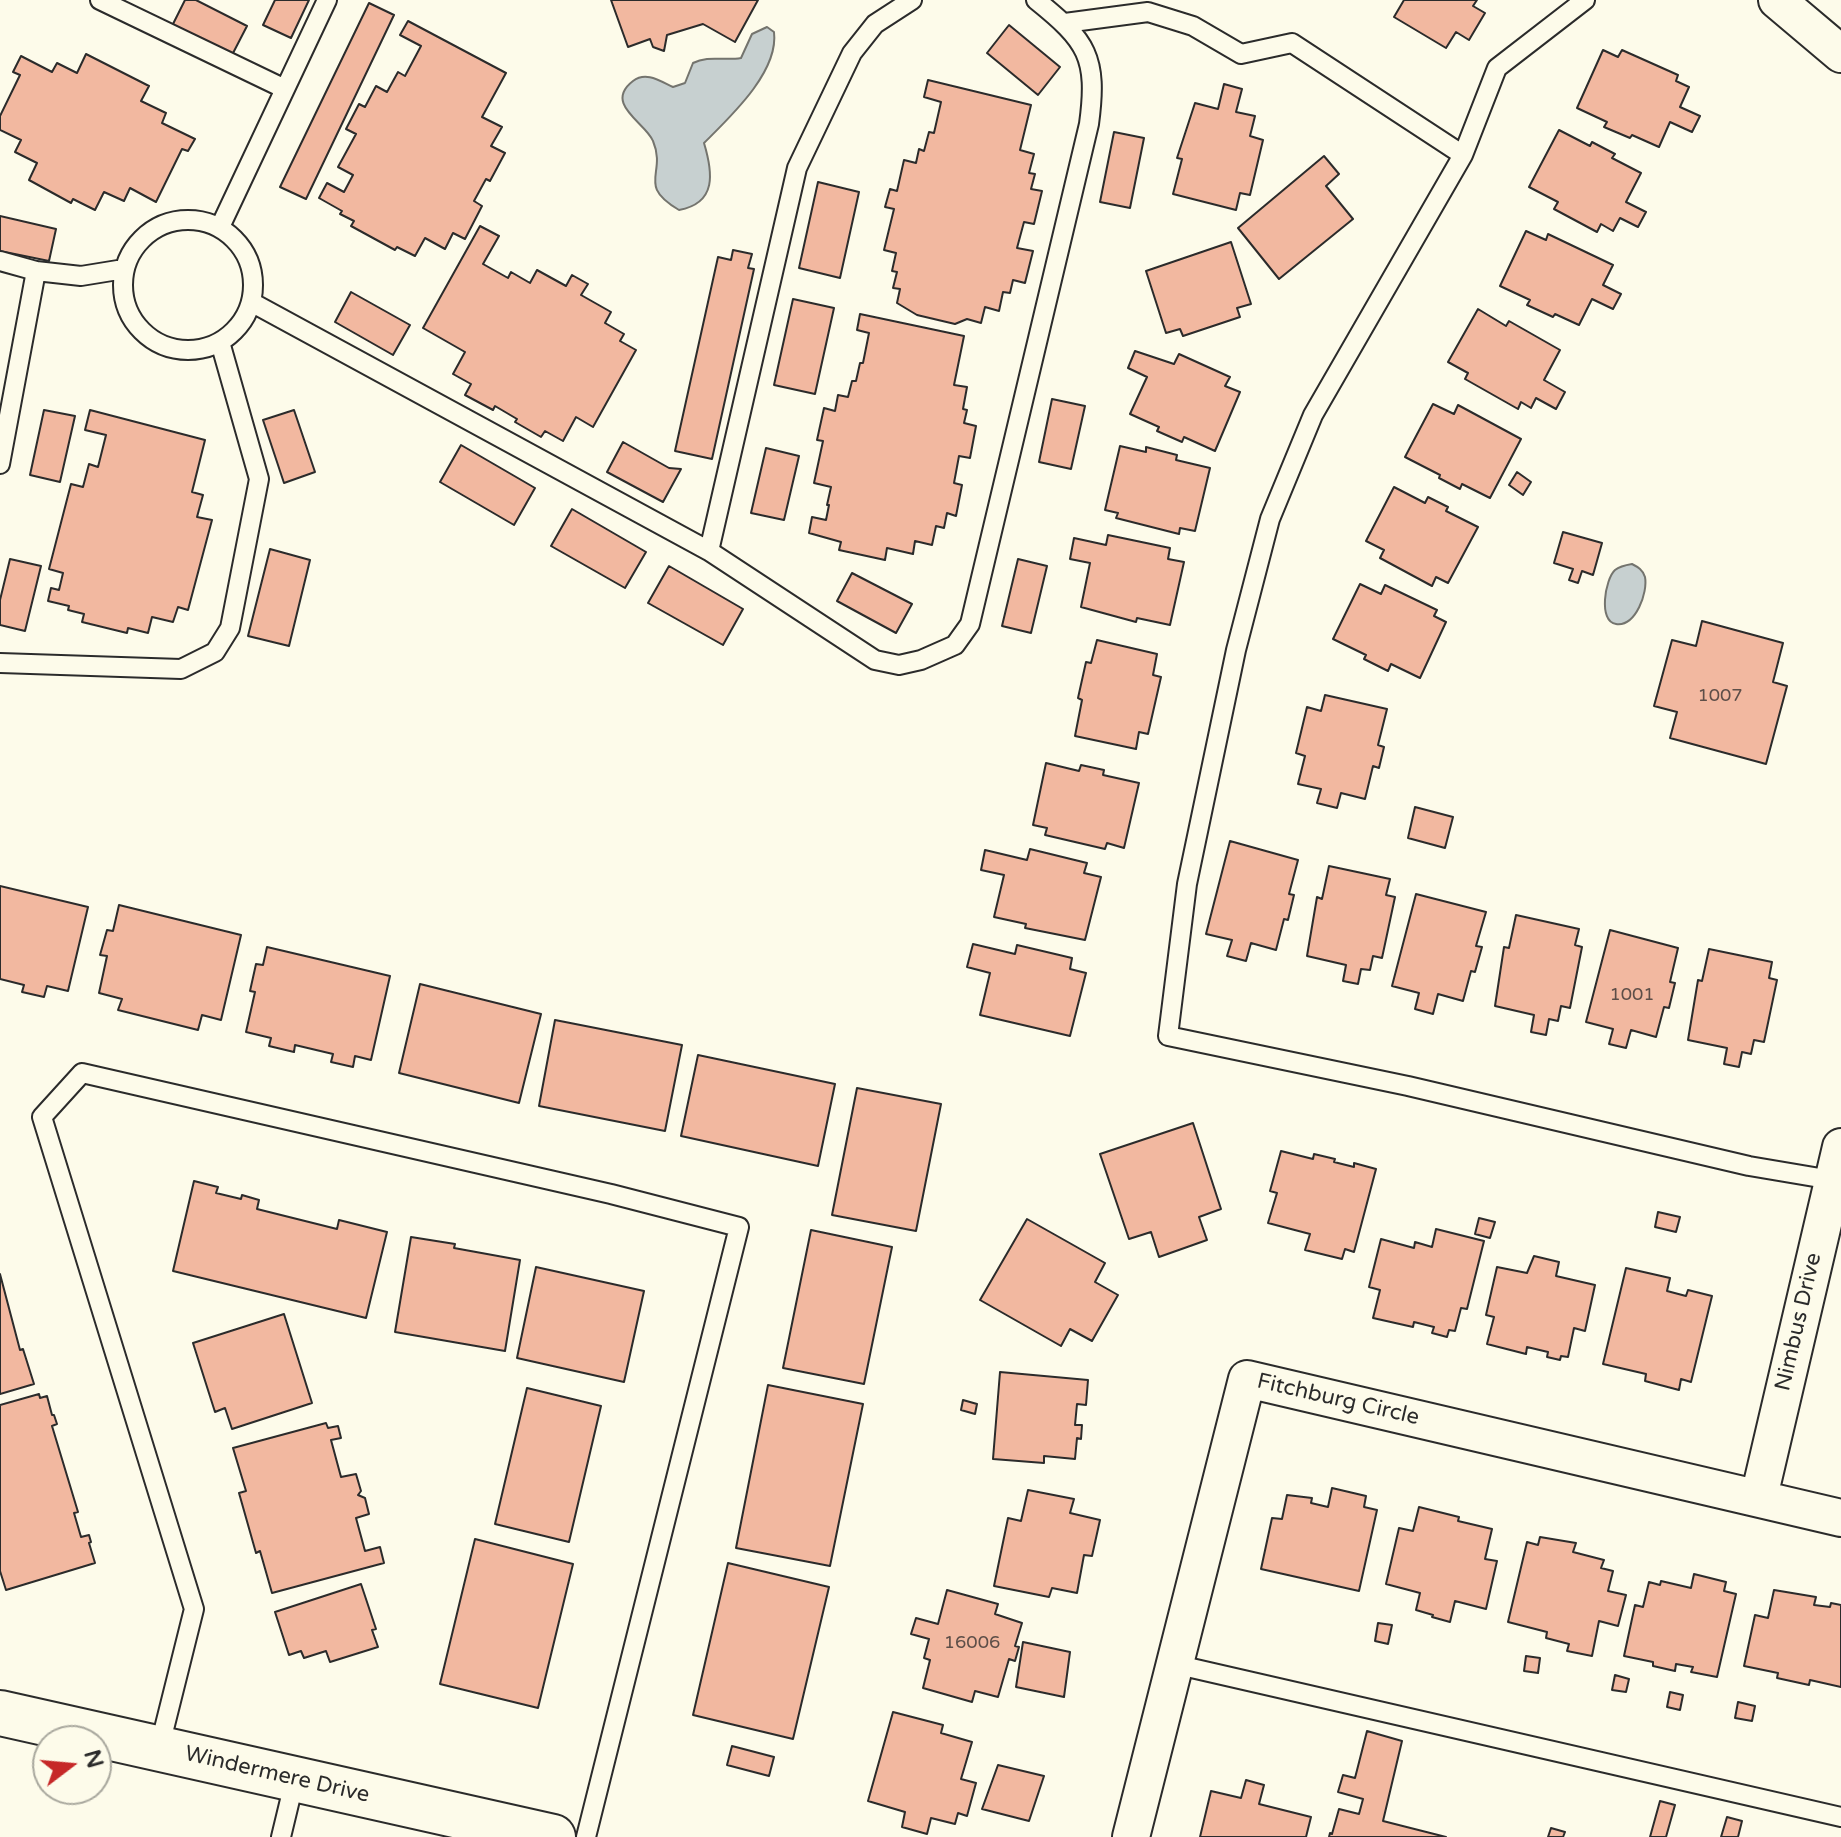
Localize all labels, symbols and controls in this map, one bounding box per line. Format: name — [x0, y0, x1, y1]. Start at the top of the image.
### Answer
house number: 1007 — [1697, 685, 1743, 707]
house number: 1001 — [1609, 984, 1655, 1006]
street label: Nimbus Drive — [1770, 1250, 1828, 1394]
street label: Fitchburg Circle — [1254, 1369, 1422, 1431]
house number: 16006 — [944, 1632, 1000, 1654]
north arrow — [32, 1725, 112, 1805]
street label: Windermere Drive — [182, 1741, 372, 1809]
text: N — [78, 1747, 108, 1771]

